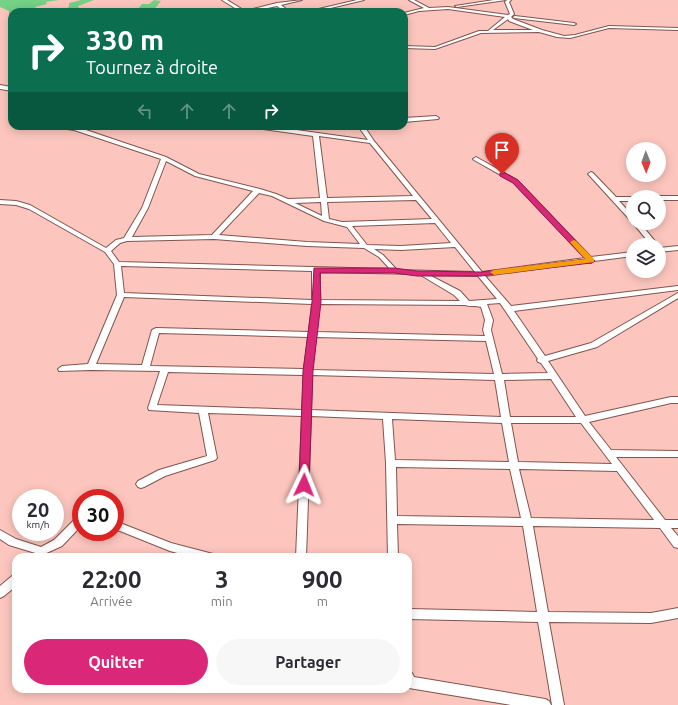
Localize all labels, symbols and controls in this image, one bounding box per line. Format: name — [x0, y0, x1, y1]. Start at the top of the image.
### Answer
icon: right — [20, 24, 72, 76]
text: 330 m — [86, 24, 164, 55]
text: Tournez à droite — [86, 57, 218, 77]
icon: left — [134, 100, 156, 122]
icon: ahead — [176, 100, 198, 122]
icon: ahead — [218, 100, 240, 122]
icon: right — [260, 100, 282, 122]
pin — [485, 133, 519, 174]
icon: arrive — [491, 139, 513, 161]
north arrow — [626, 142, 666, 182]
map controls — [626, 142, 666, 278]
button: search — [626, 190, 666, 230]
button: layers — [626, 238, 666, 278]
position arrow — [283, 464, 325, 506]
speed limit sign: 30 — [72, 489, 124, 541]
text: 20 — [27, 498, 49, 521]
text: km/h — [26, 519, 50, 530]
text: 22:00 — [81, 566, 141, 593]
text: 3 — [215, 566, 228, 593]
text: 900 — [302, 566, 343, 593]
text: Arrivée — [90, 594, 132, 608]
text: min — [211, 594, 233, 608]
text: m — [317, 594, 328, 608]
button: Quitter — [24, 639, 208, 685]
button: Partager — [216, 639, 400, 685]

